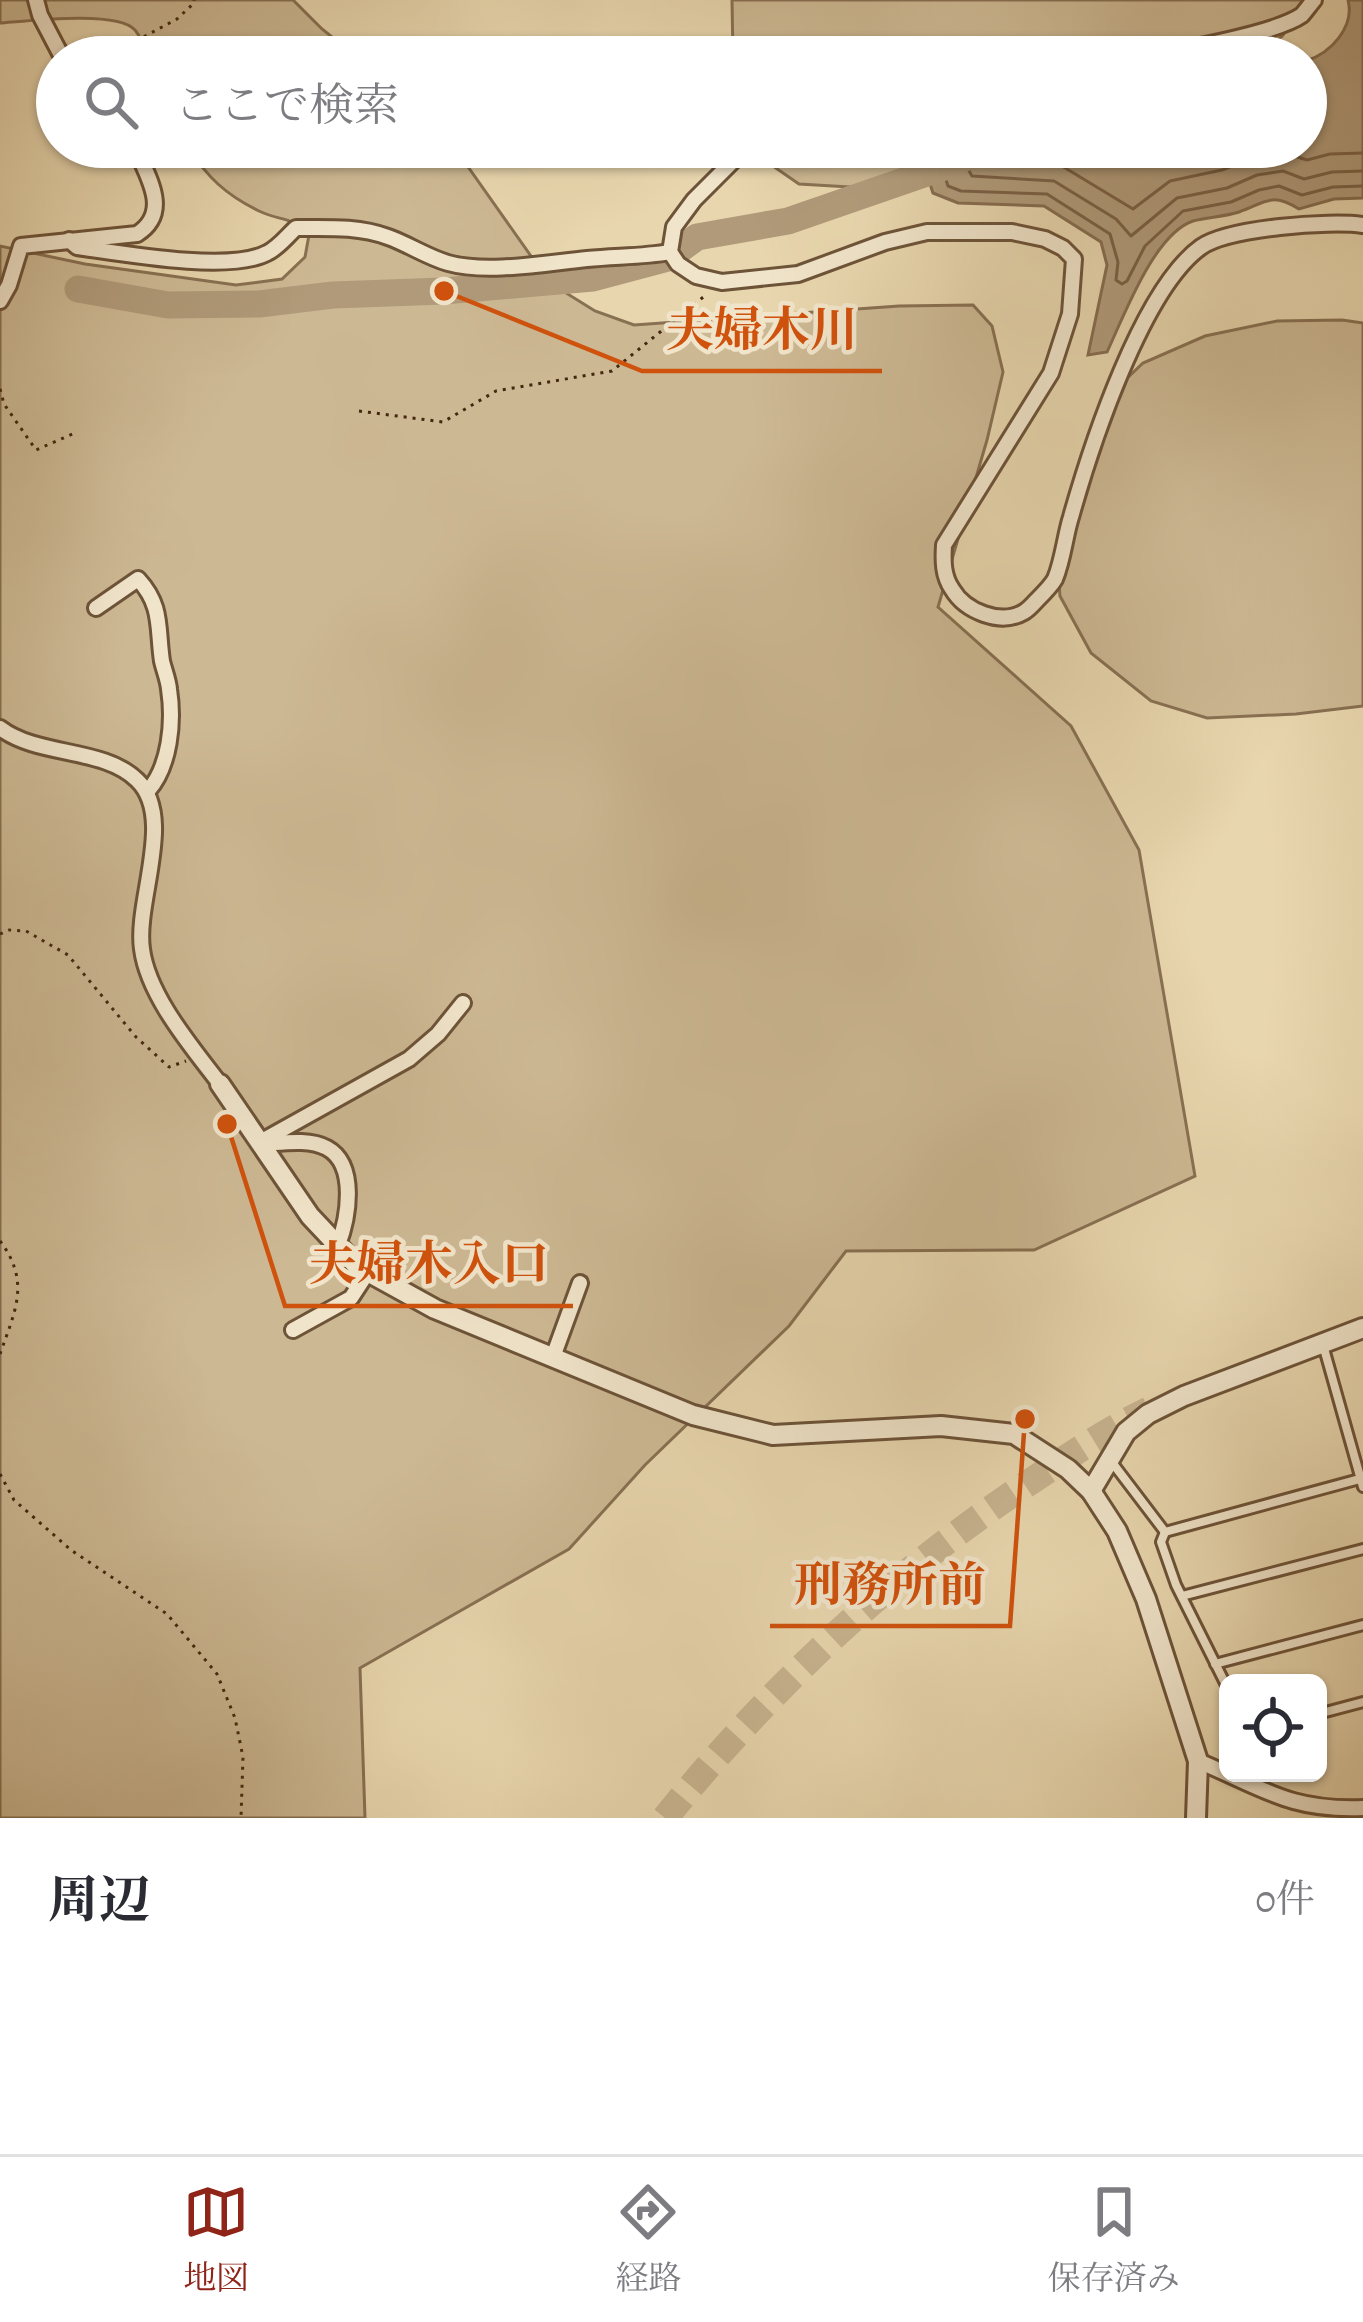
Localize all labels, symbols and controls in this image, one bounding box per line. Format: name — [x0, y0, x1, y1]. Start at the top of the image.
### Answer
search box — [36, 36, 1327, 168]
icon: search — [78, 69, 144, 135]
text: ここで検索 — [174, 74, 399, 136]
callout: 夫婦木川 — [642, 287, 882, 371]
text: 夫婦木川 — [666, 297, 858, 363]
callout: 夫婦木入口 — [285, 1222, 573, 1306]
text: 夫婦木入口 — [309, 1231, 549, 1297]
callout: 刑務所前 — [770, 1542, 1010, 1626]
text: 刑務所前 — [794, 1552, 986, 1618]
map controls — [1219, 1674, 1327, 1782]
button: locate — [1219, 1674, 1327, 1782]
text: 周辺 — [48, 1865, 150, 1935]
text: 0件 — [1255, 1872, 1315, 1925]
tab: 地図 — [183, 2179, 249, 2300]
tab: 経路 — [615, 2179, 681, 2300]
tab: 保存済み — [1048, 2179, 1180, 2300]

